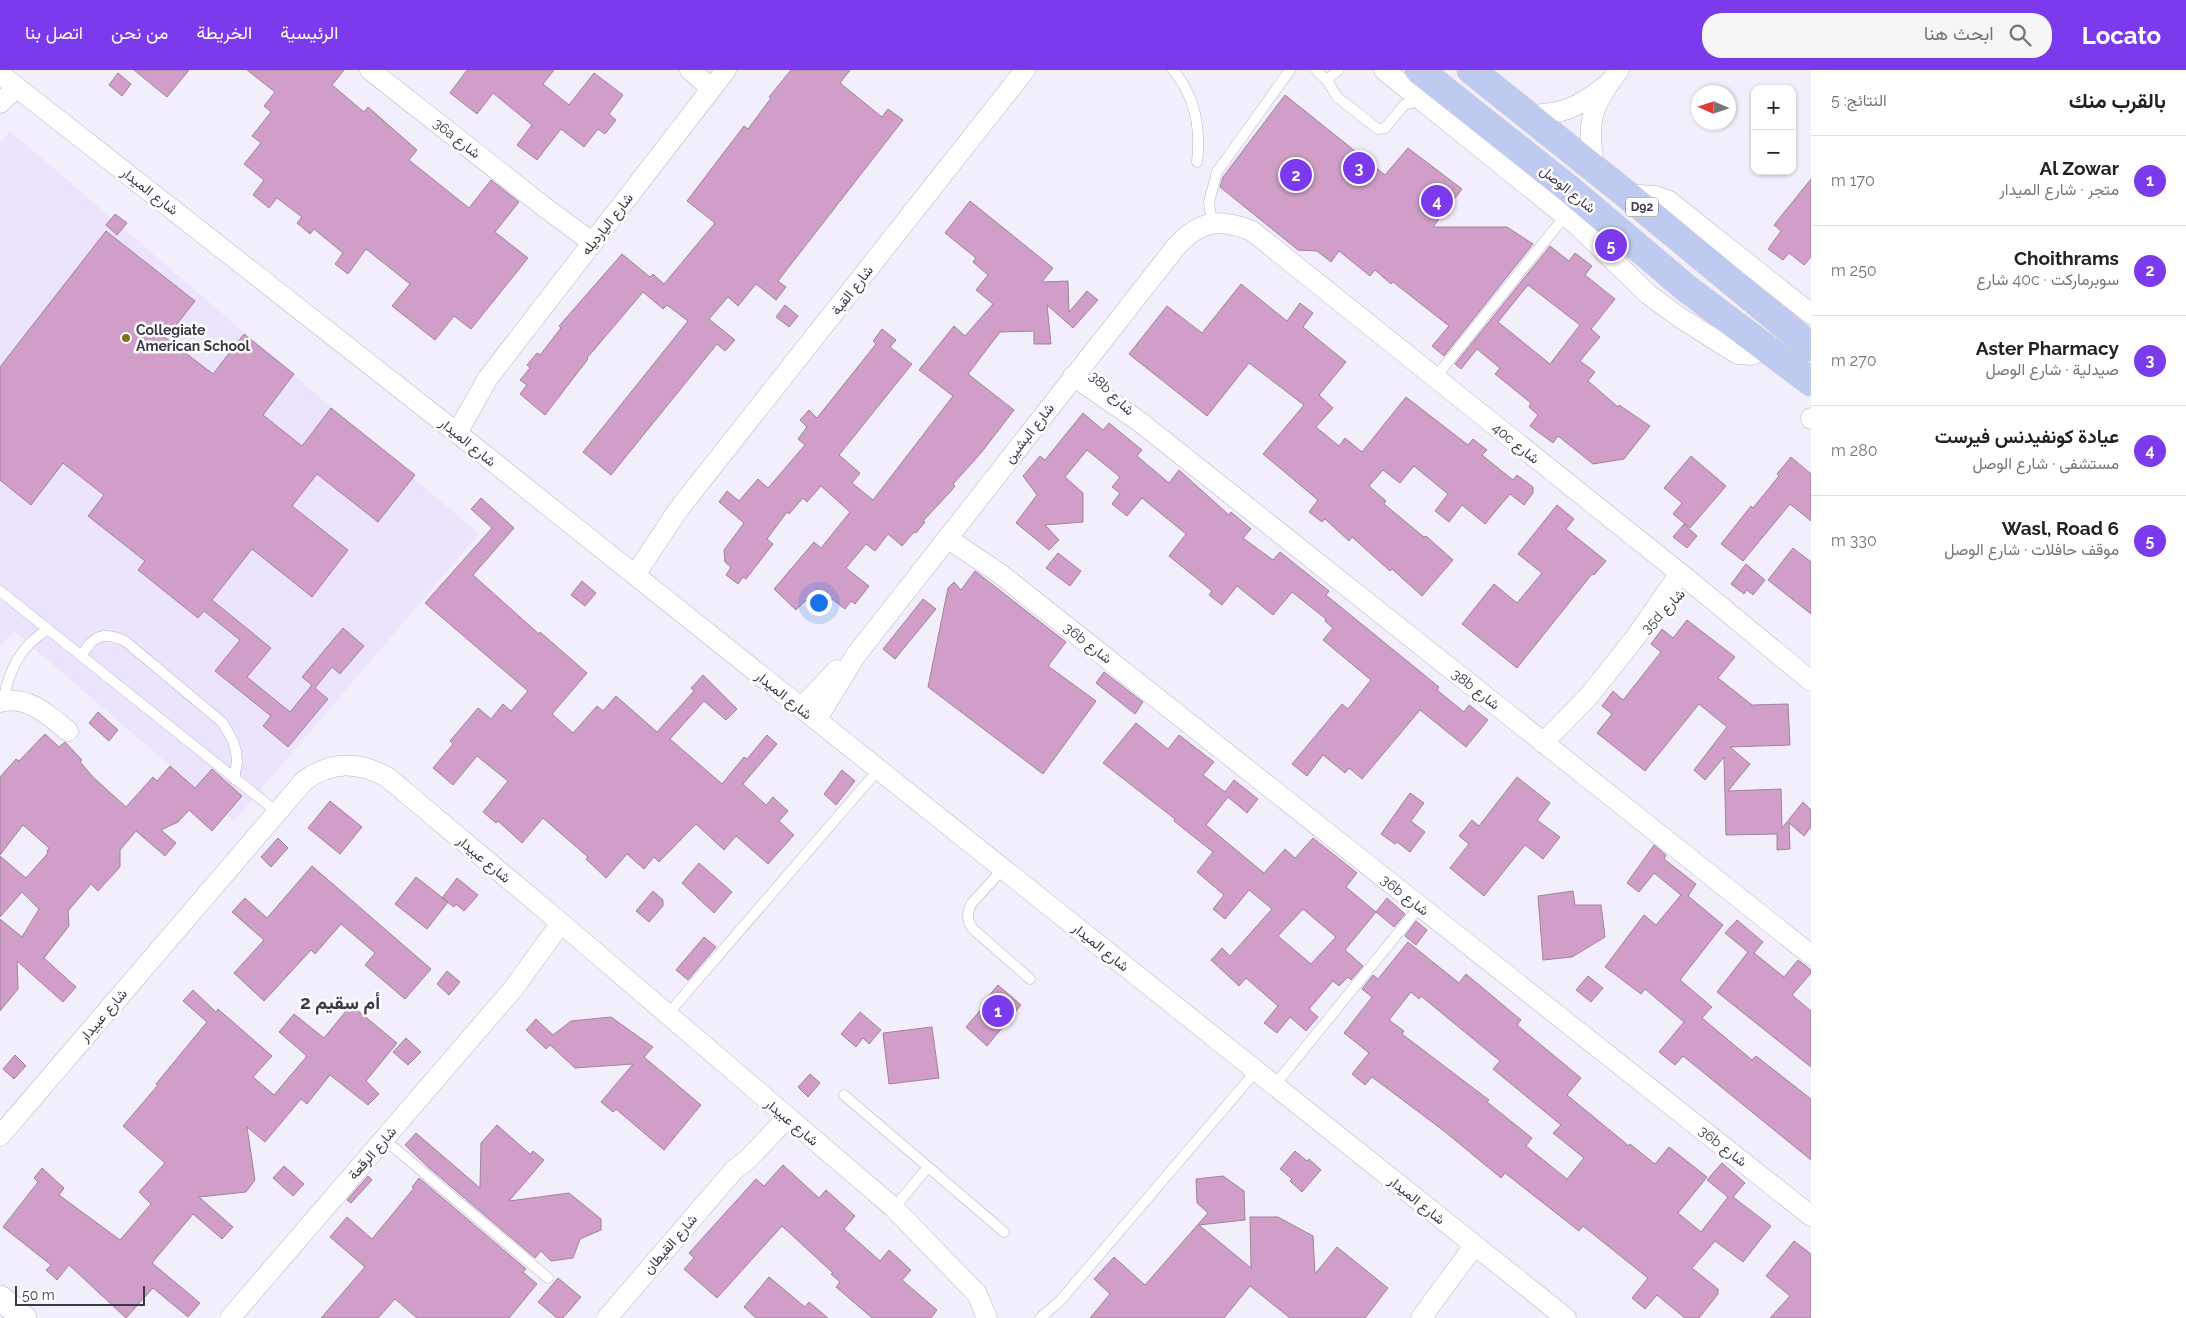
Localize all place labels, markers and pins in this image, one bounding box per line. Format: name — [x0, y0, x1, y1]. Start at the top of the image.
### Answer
pin: 3 — [1343, 149, 1375, 187]
pin: 2 — [1280, 156, 1312, 194]
pin: 4 — [1421, 182, 1453, 220]
pin: 5 — [1595, 226, 1627, 264]
place label: Collegiate American School — [136, 322, 250, 354]
marker: Collegiate American School — [120, 332, 132, 344]
pin: 1 — [982, 992, 1014, 1030]

